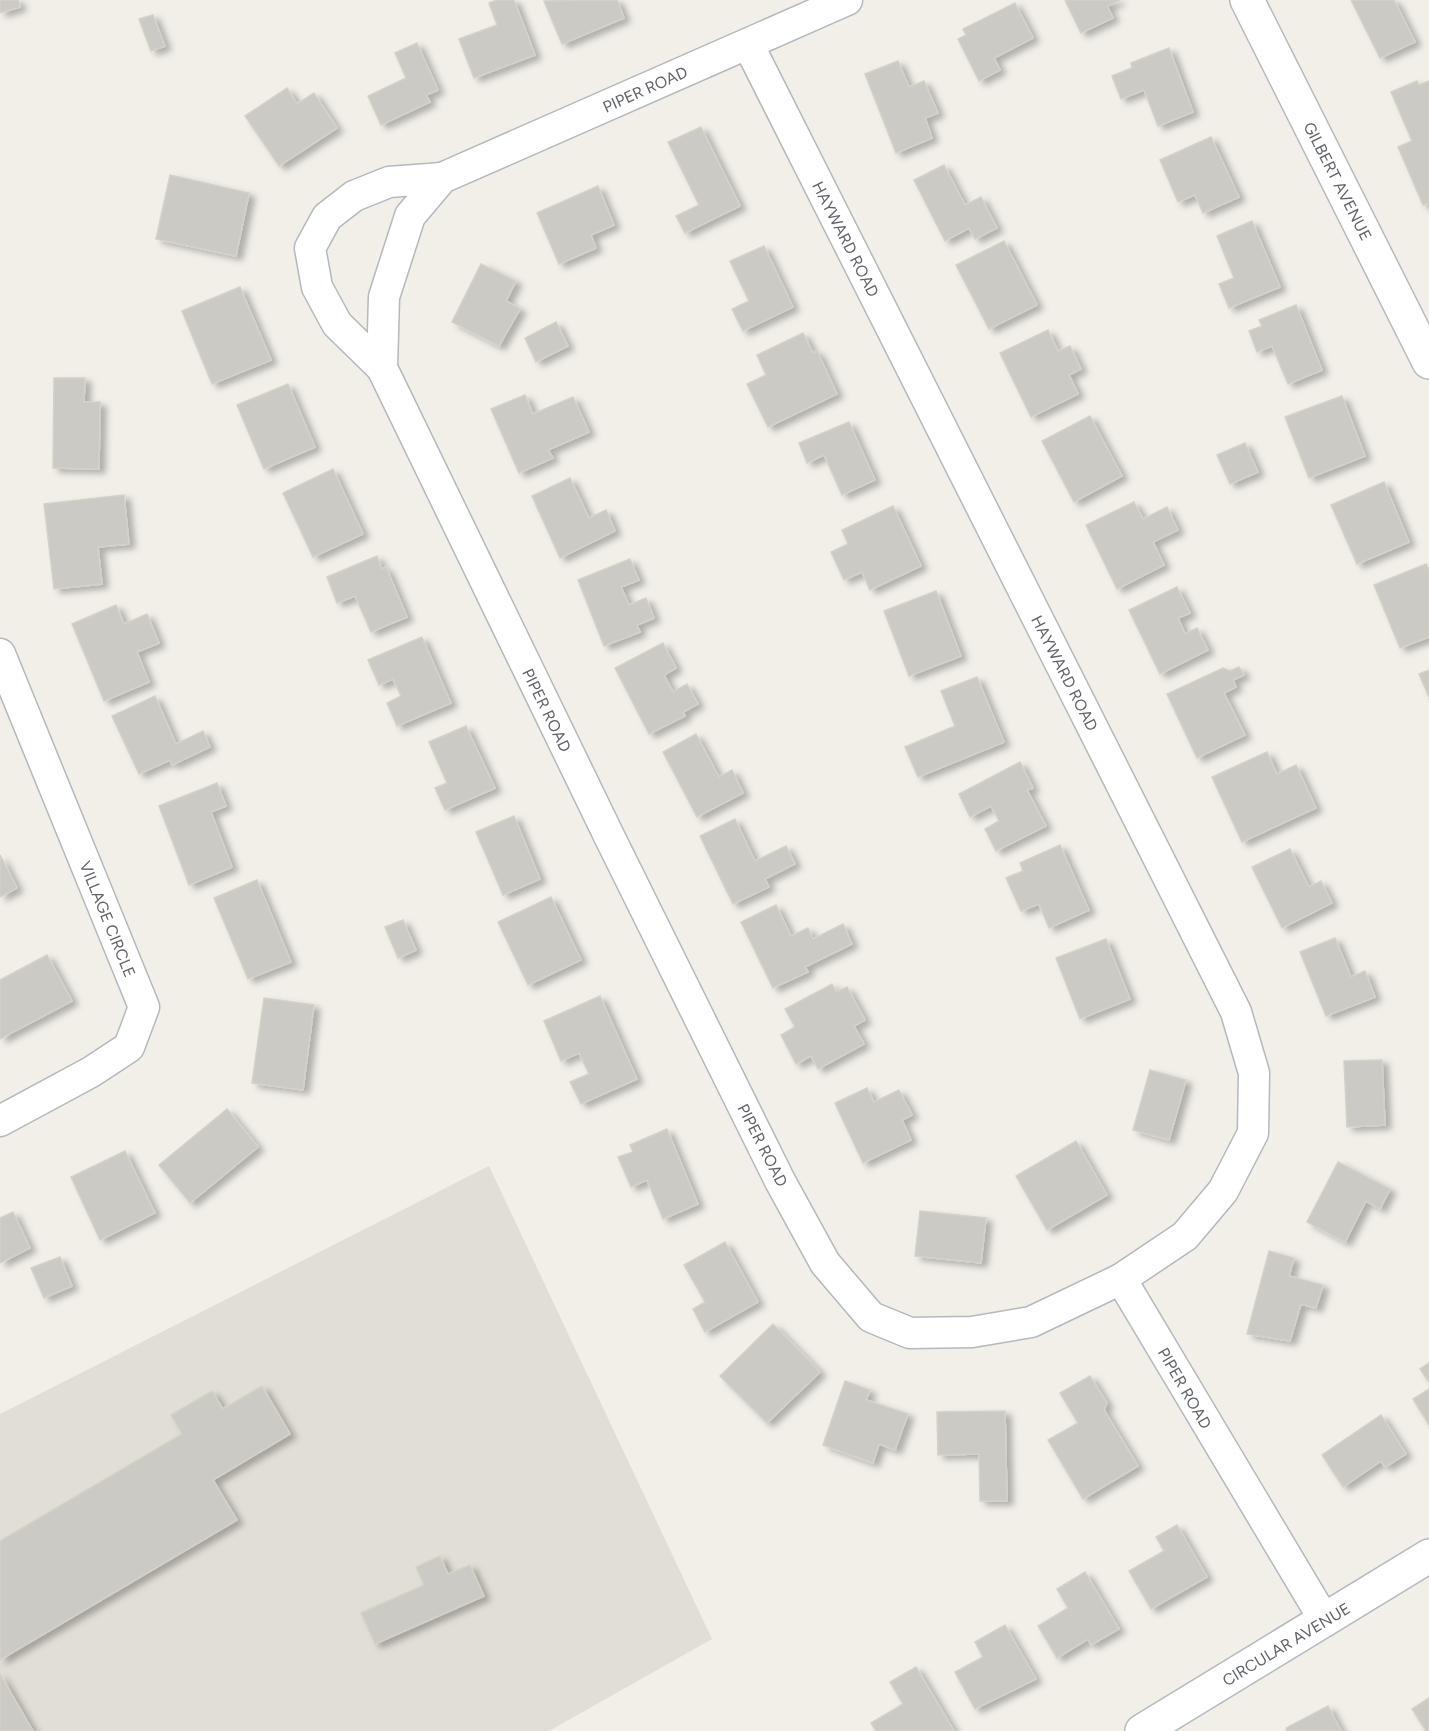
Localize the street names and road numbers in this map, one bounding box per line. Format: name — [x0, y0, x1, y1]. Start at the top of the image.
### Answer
street label: PIPER ROAD — [600, 62, 690, 117]
street label: GILBERT AVENUE — [1299, 119, 1376, 244]
street label: HAYWARD ROAD — [808, 178, 883, 300]
street label: HAYWARD ROAD — [1027, 612, 1102, 734]
street label: PIPER ROAD — [518, 665, 575, 755]
street label: VILLAGE CIRCLE — [76, 858, 139, 980]
street label: PIPER ROAD — [734, 1101, 792, 1190]
street label: PIPER ROAD — [1154, 1344, 1215, 1432]
street label: CIRCULAR AVENUE — [1219, 1599, 1354, 1690]

